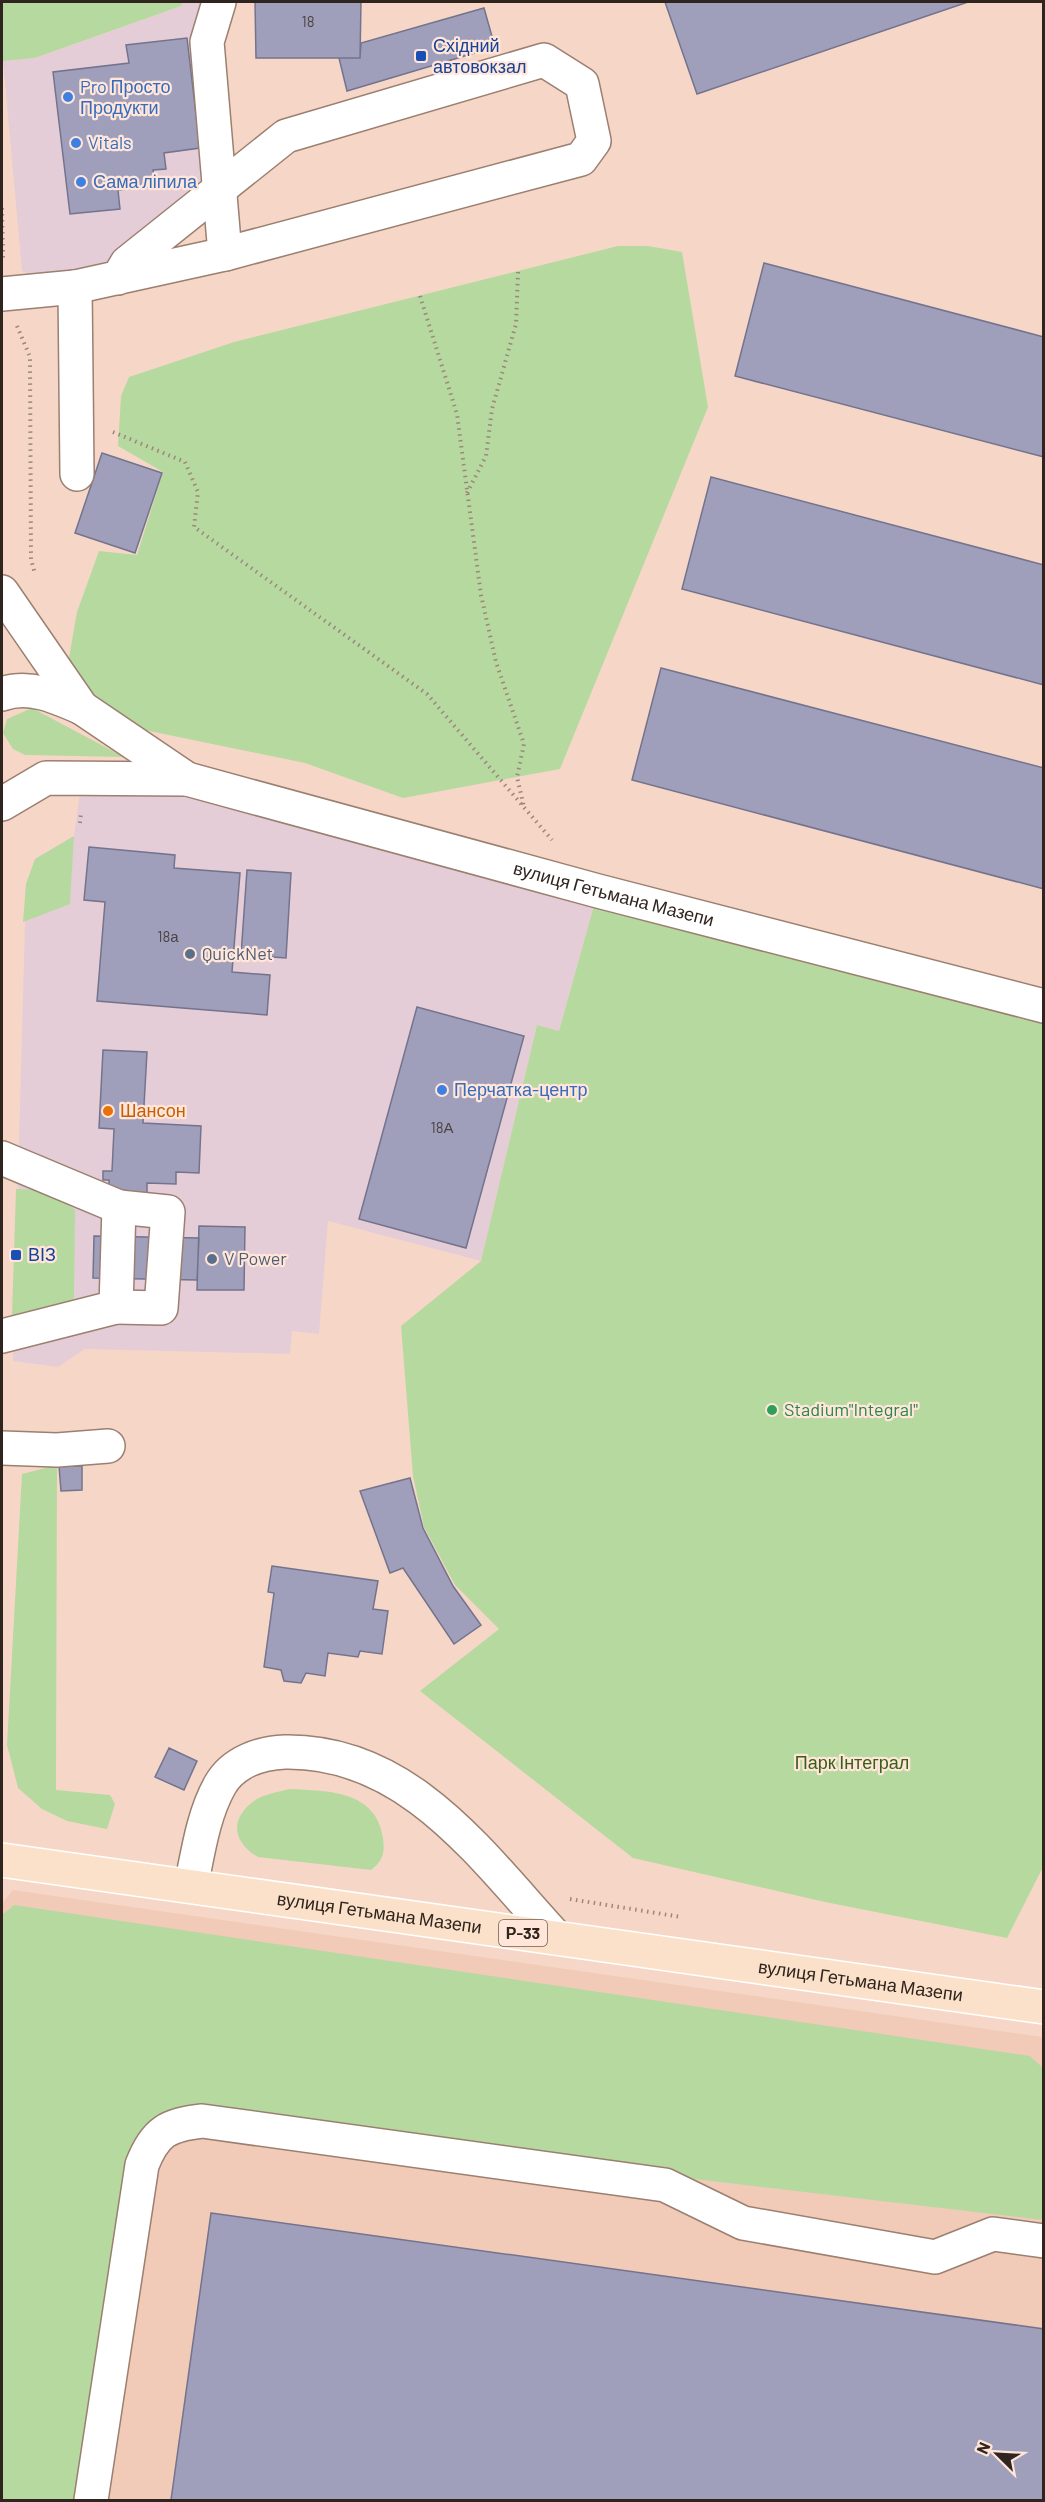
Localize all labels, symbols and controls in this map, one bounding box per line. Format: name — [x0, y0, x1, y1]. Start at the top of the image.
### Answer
house number: 18 — [301, 12, 315, 30]
place label: Східний автовокзал — [433, 34, 526, 77]
marker: Східний автовокзал — [414, 49, 428, 63]
place label: Pro Просто Продукти — [80, 75, 171, 118]
marker: Pro Просто Продукти — [61, 90, 75, 104]
place label: Vitals — [88, 131, 132, 153]
marker: Vitals — [69, 136, 83, 150]
place label: Сама ліпила — [93, 170, 198, 192]
marker: Сама ліпила — [74, 175, 88, 189]
street label: вулиця Гетьмана Мазепи — [511, 856, 716, 930]
house number: 18а — [157, 927, 179, 945]
place label: QuickNet — [202, 942, 273, 964]
marker: QuickNet — [183, 947, 197, 961]
place label: Перчатка-центр — [454, 1078, 588, 1100]
marker: Перчатка-центр — [435, 1083, 449, 1097]
place label: Шансон — [120, 1099, 186, 1121]
marker: Шансон — [101, 1104, 115, 1118]
house number: 18А — [430, 1118, 454, 1136]
place label: ВІЗ — [28, 1243, 56, 1265]
place label: V Power — [224, 1247, 287, 1269]
marker: ВІЗ — [9, 1248, 23, 1262]
marker: V Power — [205, 1252, 219, 1266]
place label: Stadium"Integral" — [784, 1398, 918, 1420]
marker: Stadium"Integral" — [765, 1403, 779, 1417]
park label: Парк Інтеграл — [795, 1751, 909, 1773]
street label: вулиця Гетьмана Мазепи — [276, 1887, 483, 1938]
road number: Р-33 — [499, 1920, 547, 1946]
street label: вулиця Гетьмана Мазепи — [757, 1955, 964, 2005]
north arrow — [967, 2424, 1027, 2484]
text: N — [972, 2439, 994, 2456]

